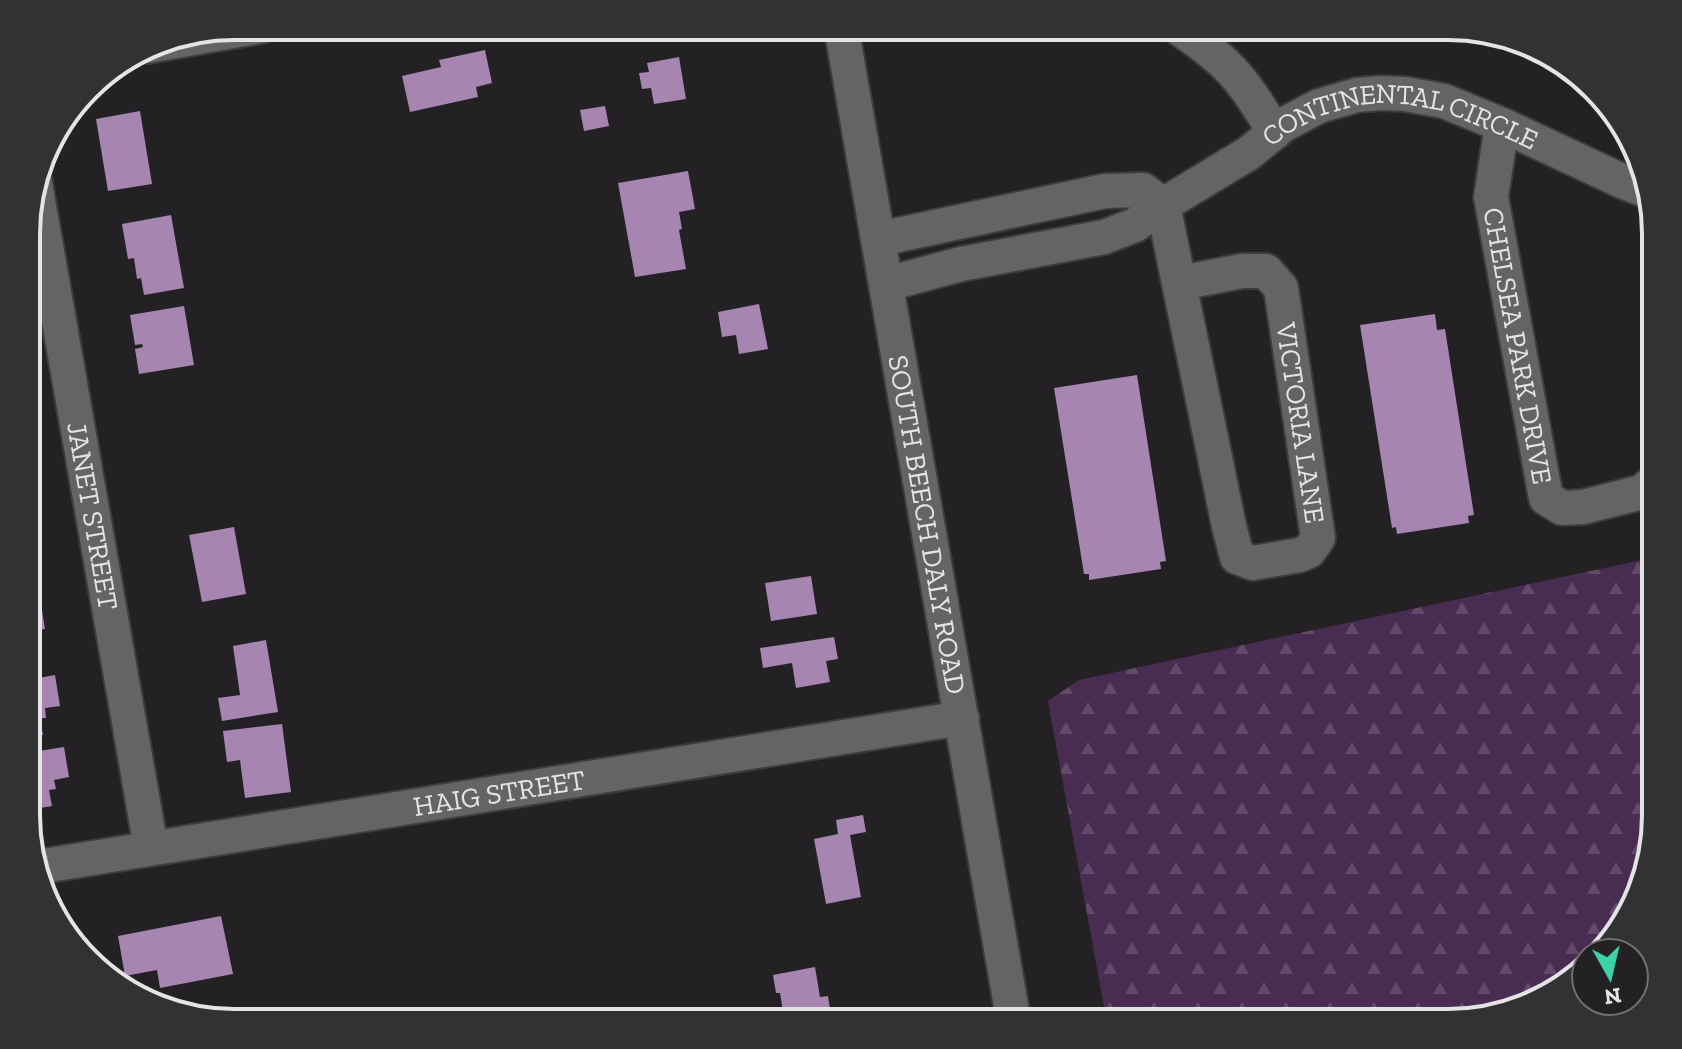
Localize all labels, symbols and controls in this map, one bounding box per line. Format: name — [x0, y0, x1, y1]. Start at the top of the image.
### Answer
text: CONTINENTAL CIRCLE — [1255, 76, 1543, 156]
street label: CONTINENTAL CIRCLE — [1256, 131, 1548, 165]
street label: CHELSEA PARK DRIVE — [1477, 205, 1560, 487]
street label: VICTORIA LANE — [1270, 319, 1332, 525]
street label: SOUTH BEECH DALY ROAD — [882, 352, 973, 697]
street label: JANET STREET — [60, 419, 126, 613]
street label: HAIG STREET — [411, 762, 587, 823]
north arrow — [1570, 937, 1650, 1017]
text: N — [1602, 982, 1623, 1011]

